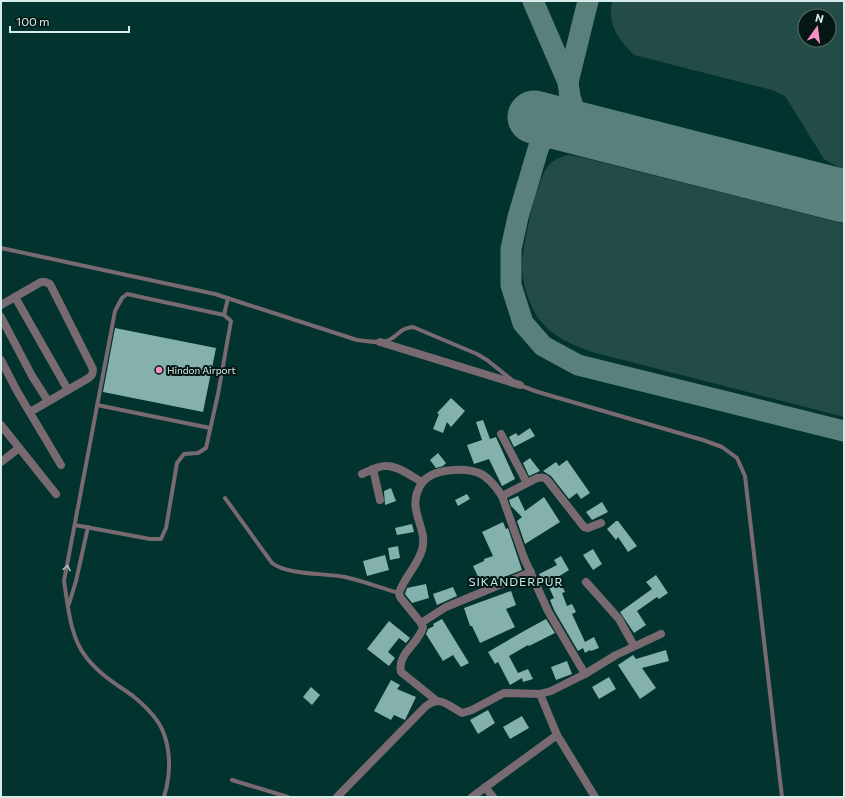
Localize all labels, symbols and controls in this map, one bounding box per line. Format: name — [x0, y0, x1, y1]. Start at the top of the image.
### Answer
scale bar — [10, 8, 129, 34]
north arrow — [797, 8, 837, 48]
text: N — [814, 11, 825, 25]
text: 100 m — [16, 14, 50, 28]
place label: Hindon Airport — [167, 364, 236, 376]
marker: Hindon Airport — [154, 365, 164, 375]
one-way arrow — [62, 565, 71, 571]
district label: SIKANDERPUR — [468, 574, 564, 588]

